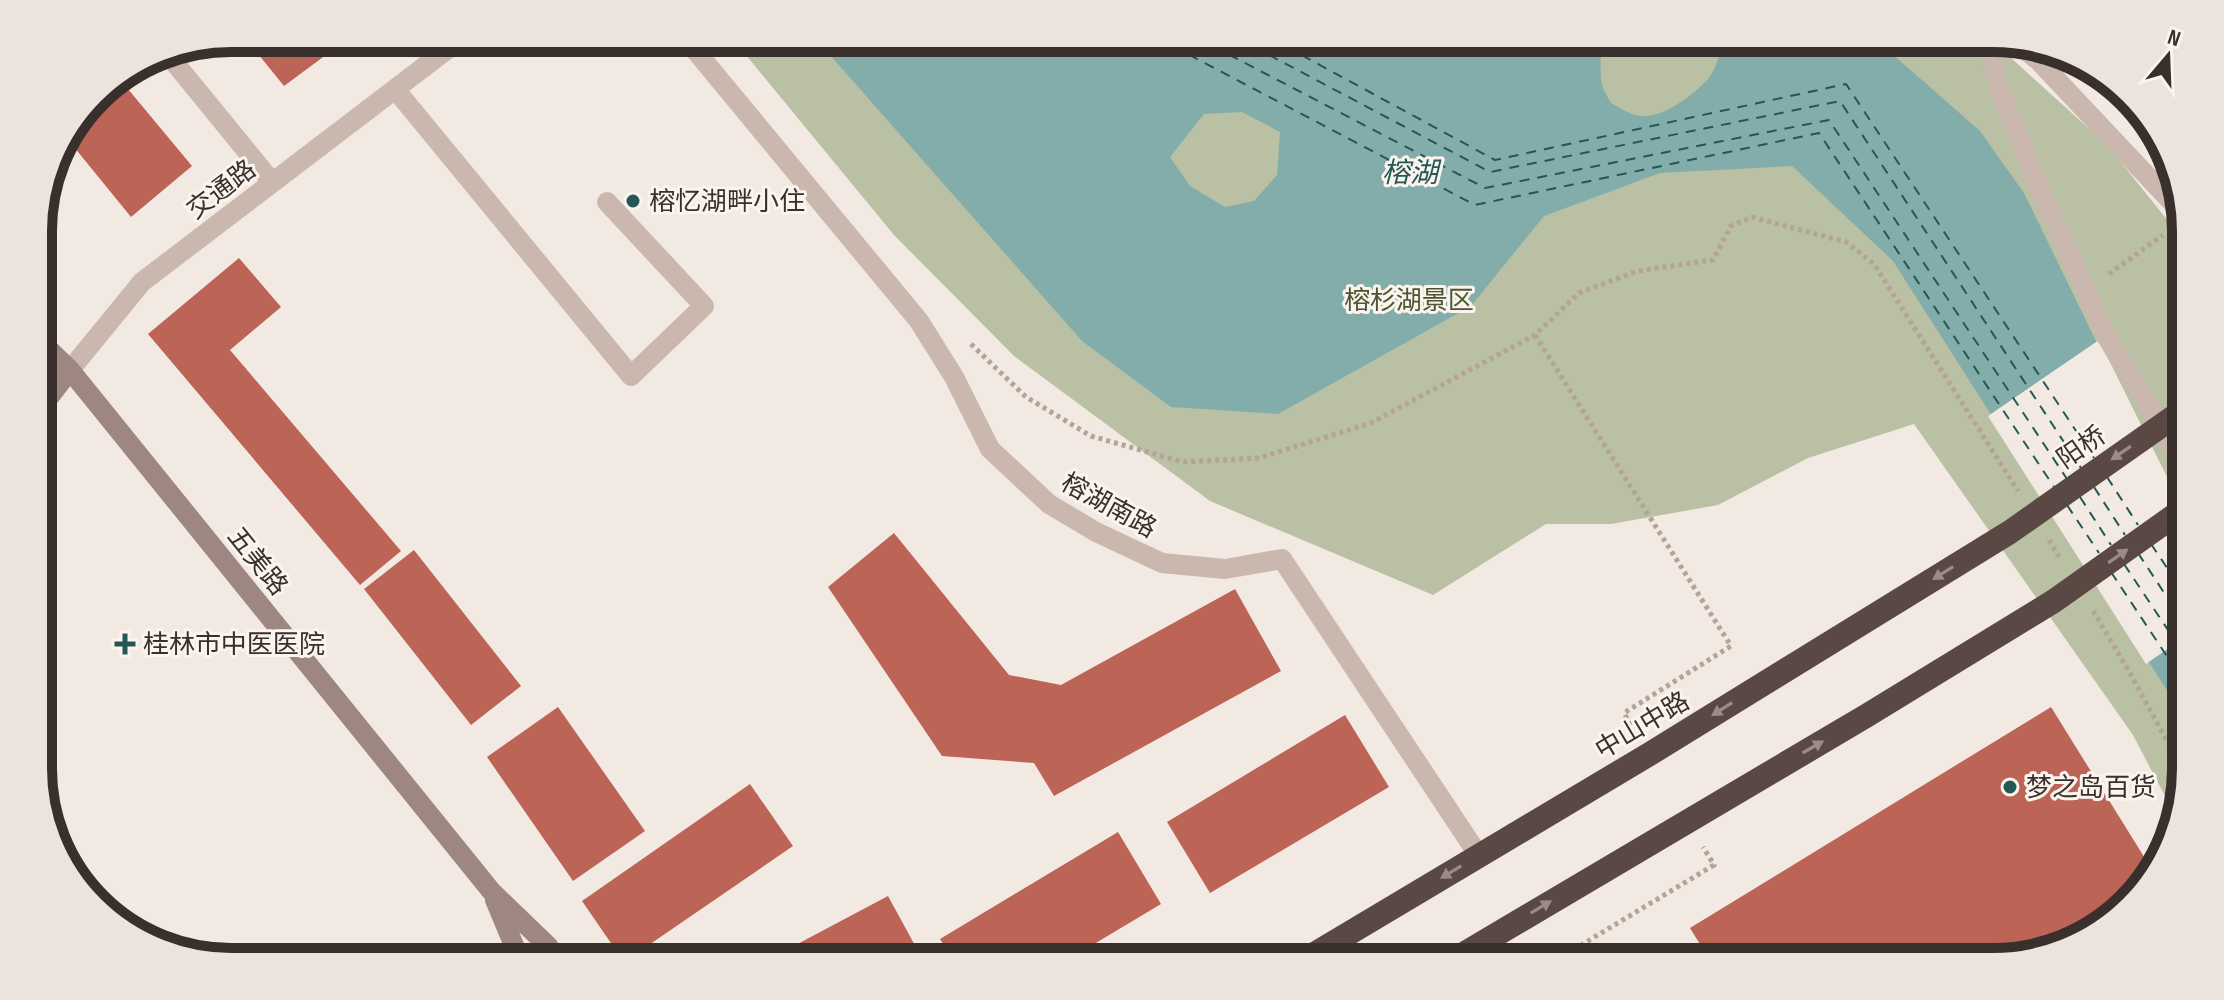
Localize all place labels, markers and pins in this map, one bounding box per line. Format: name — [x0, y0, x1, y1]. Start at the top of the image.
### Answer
place label: 榕忆湖畔小住 — [649, 187, 805, 218]
marker: 榕忆湖畔小住 — [624, 192, 642, 210]
place label: 桂林市中医医院 — [143, 630, 325, 661]
marker: 桂林市中医医院 — [114, 633, 136, 655]
place label: 梦之岛百货 — [2026, 773, 2156, 804]
marker: 梦之岛百货 — [2001, 778, 2019, 796]

